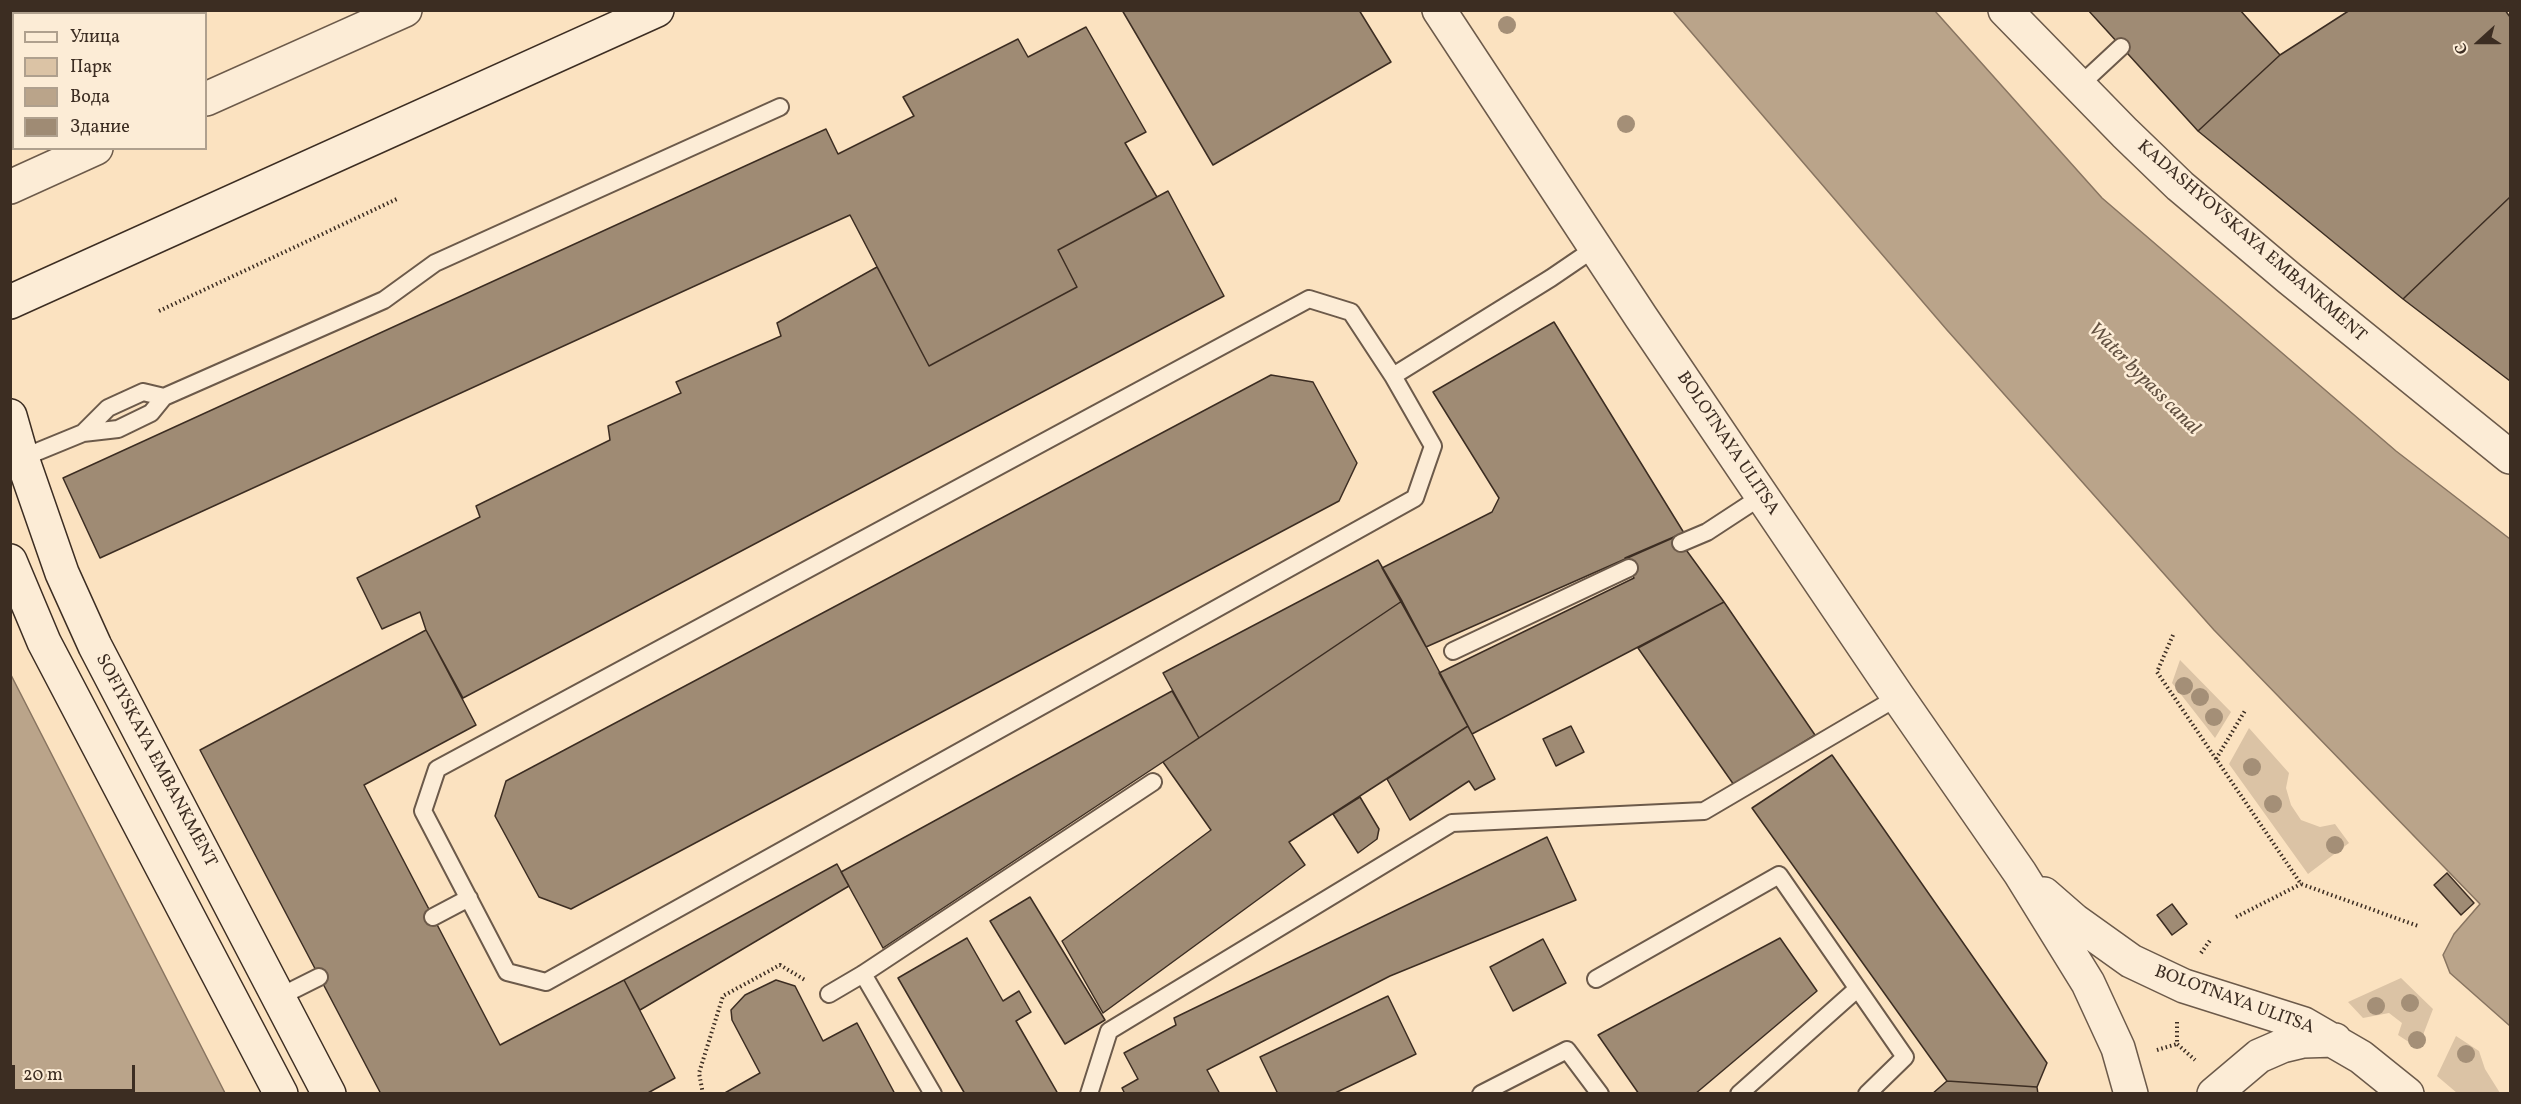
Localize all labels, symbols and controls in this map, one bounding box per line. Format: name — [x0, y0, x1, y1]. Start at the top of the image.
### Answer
legend — [12, 12, 207, 150]
north arrow — [2449, 12, 2509, 72]
text: Улица — [70, 25, 120, 50]
text: С — [2450, 40, 2474, 57]
text: Парк — [70, 55, 112, 80]
text: Вода — [70, 85, 110, 110]
text: Здание — [70, 115, 130, 140]
street label: KADASHYOVSKAYA EMBANKMENT — [2132, 137, 2370, 347]
water label: Water bypass canal — [2082, 319, 2204, 441]
street label: BOLOTNAYA ULITSA — [1671, 368, 1783, 520]
street label: SOFIYSKAYA EMBANKMENT — [90, 651, 220, 871]
street label: BOLOTNAYA ULITSA — [2151, 962, 2317, 1040]
scale bar — [15, 1053, 138, 1091]
text: 20 m — [23, 1063, 63, 1088]

